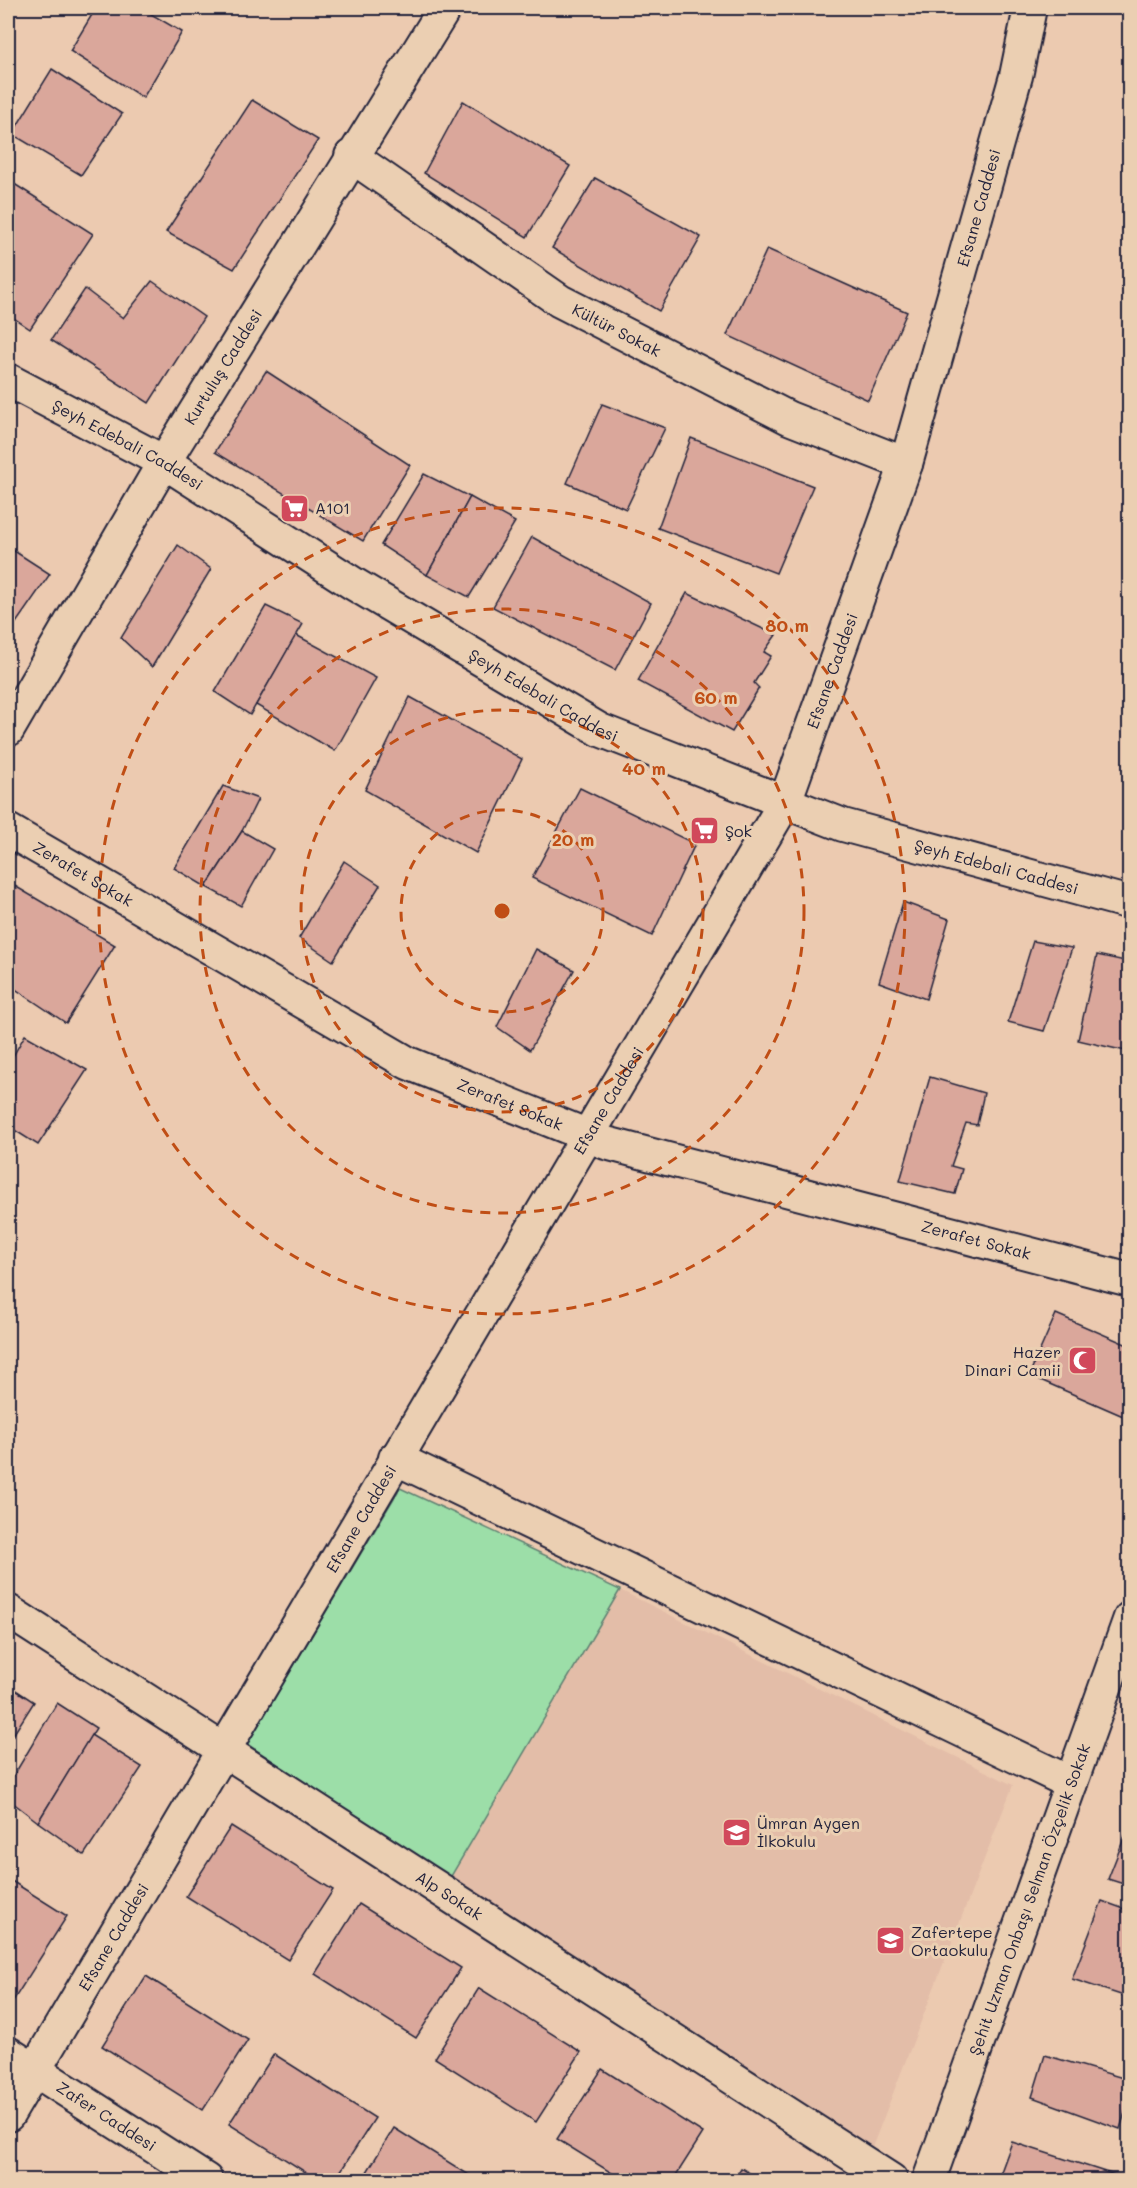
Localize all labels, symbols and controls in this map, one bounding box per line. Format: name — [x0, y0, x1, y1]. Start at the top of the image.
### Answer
street label: Efsane Caddesi — [952, 146, 1005, 269]
street label: Kültür Sokak — [569, 298, 665, 361]
street label: Kurtuluş Caddesi — [179, 305, 266, 428]
street label: Şeyh Edebali Caddesi — [49, 394, 207, 494]
supermarket icon: A101 — [278, 492, 310, 524]
place label: A101 — [315, 497, 350, 518]
street label: Efsane Caddesi — [801, 610, 862, 731]
text: 80 m — [765, 613, 809, 637]
street label: Şeyh Edebali Caddesi — [465, 644, 621, 746]
text: 60 m — [694, 685, 738, 709]
text: 40 m — [622, 756, 666, 780]
supermarket icon: Şok — [688, 815, 720, 847]
place label: Şok — [725, 820, 752, 841]
text: 20 m — [552, 827, 594, 851]
street label: Şeyh Edebali Caddesi — [912, 834, 1081, 899]
street label: Zerafet Sokak — [30, 836, 137, 911]
centre of rings — [492, 901, 512, 921]
street label: Efsane Caddesi — [568, 1043, 648, 1158]
street label: Zerafet Sokak — [454, 1073, 566, 1135]
street label: Zerafet Sokak — [919, 1215, 1033, 1264]
place label: Hazer Dinari Camii — [964, 1341, 1061, 1380]
mosque icon: Hazer Dinari Camii — [1066, 1345, 1098, 1377]
street label: Efsane Caddesi — [321, 1461, 400, 1576]
street label: Şehit Uzman Onbaşı Selman Özçelik Sokak — [963, 1740, 1094, 2058]
place label: Ümran Aygen İlkokulu — [757, 1812, 860, 1851]
school or university icon: Ümran Aygen İlkokulu — [720, 1816, 752, 1848]
street label: Alp Sokak — [412, 1866, 487, 1924]
street label: Efsane Caddesi — [73, 1879, 153, 1994]
place label: Zafertepe Ortaokulu — [911, 1921, 993, 1960]
school or university icon: Zafertepe Ortaokulu — [874, 1925, 906, 1957]
street label: Zafer Caddesi — [53, 2076, 161, 2155]

